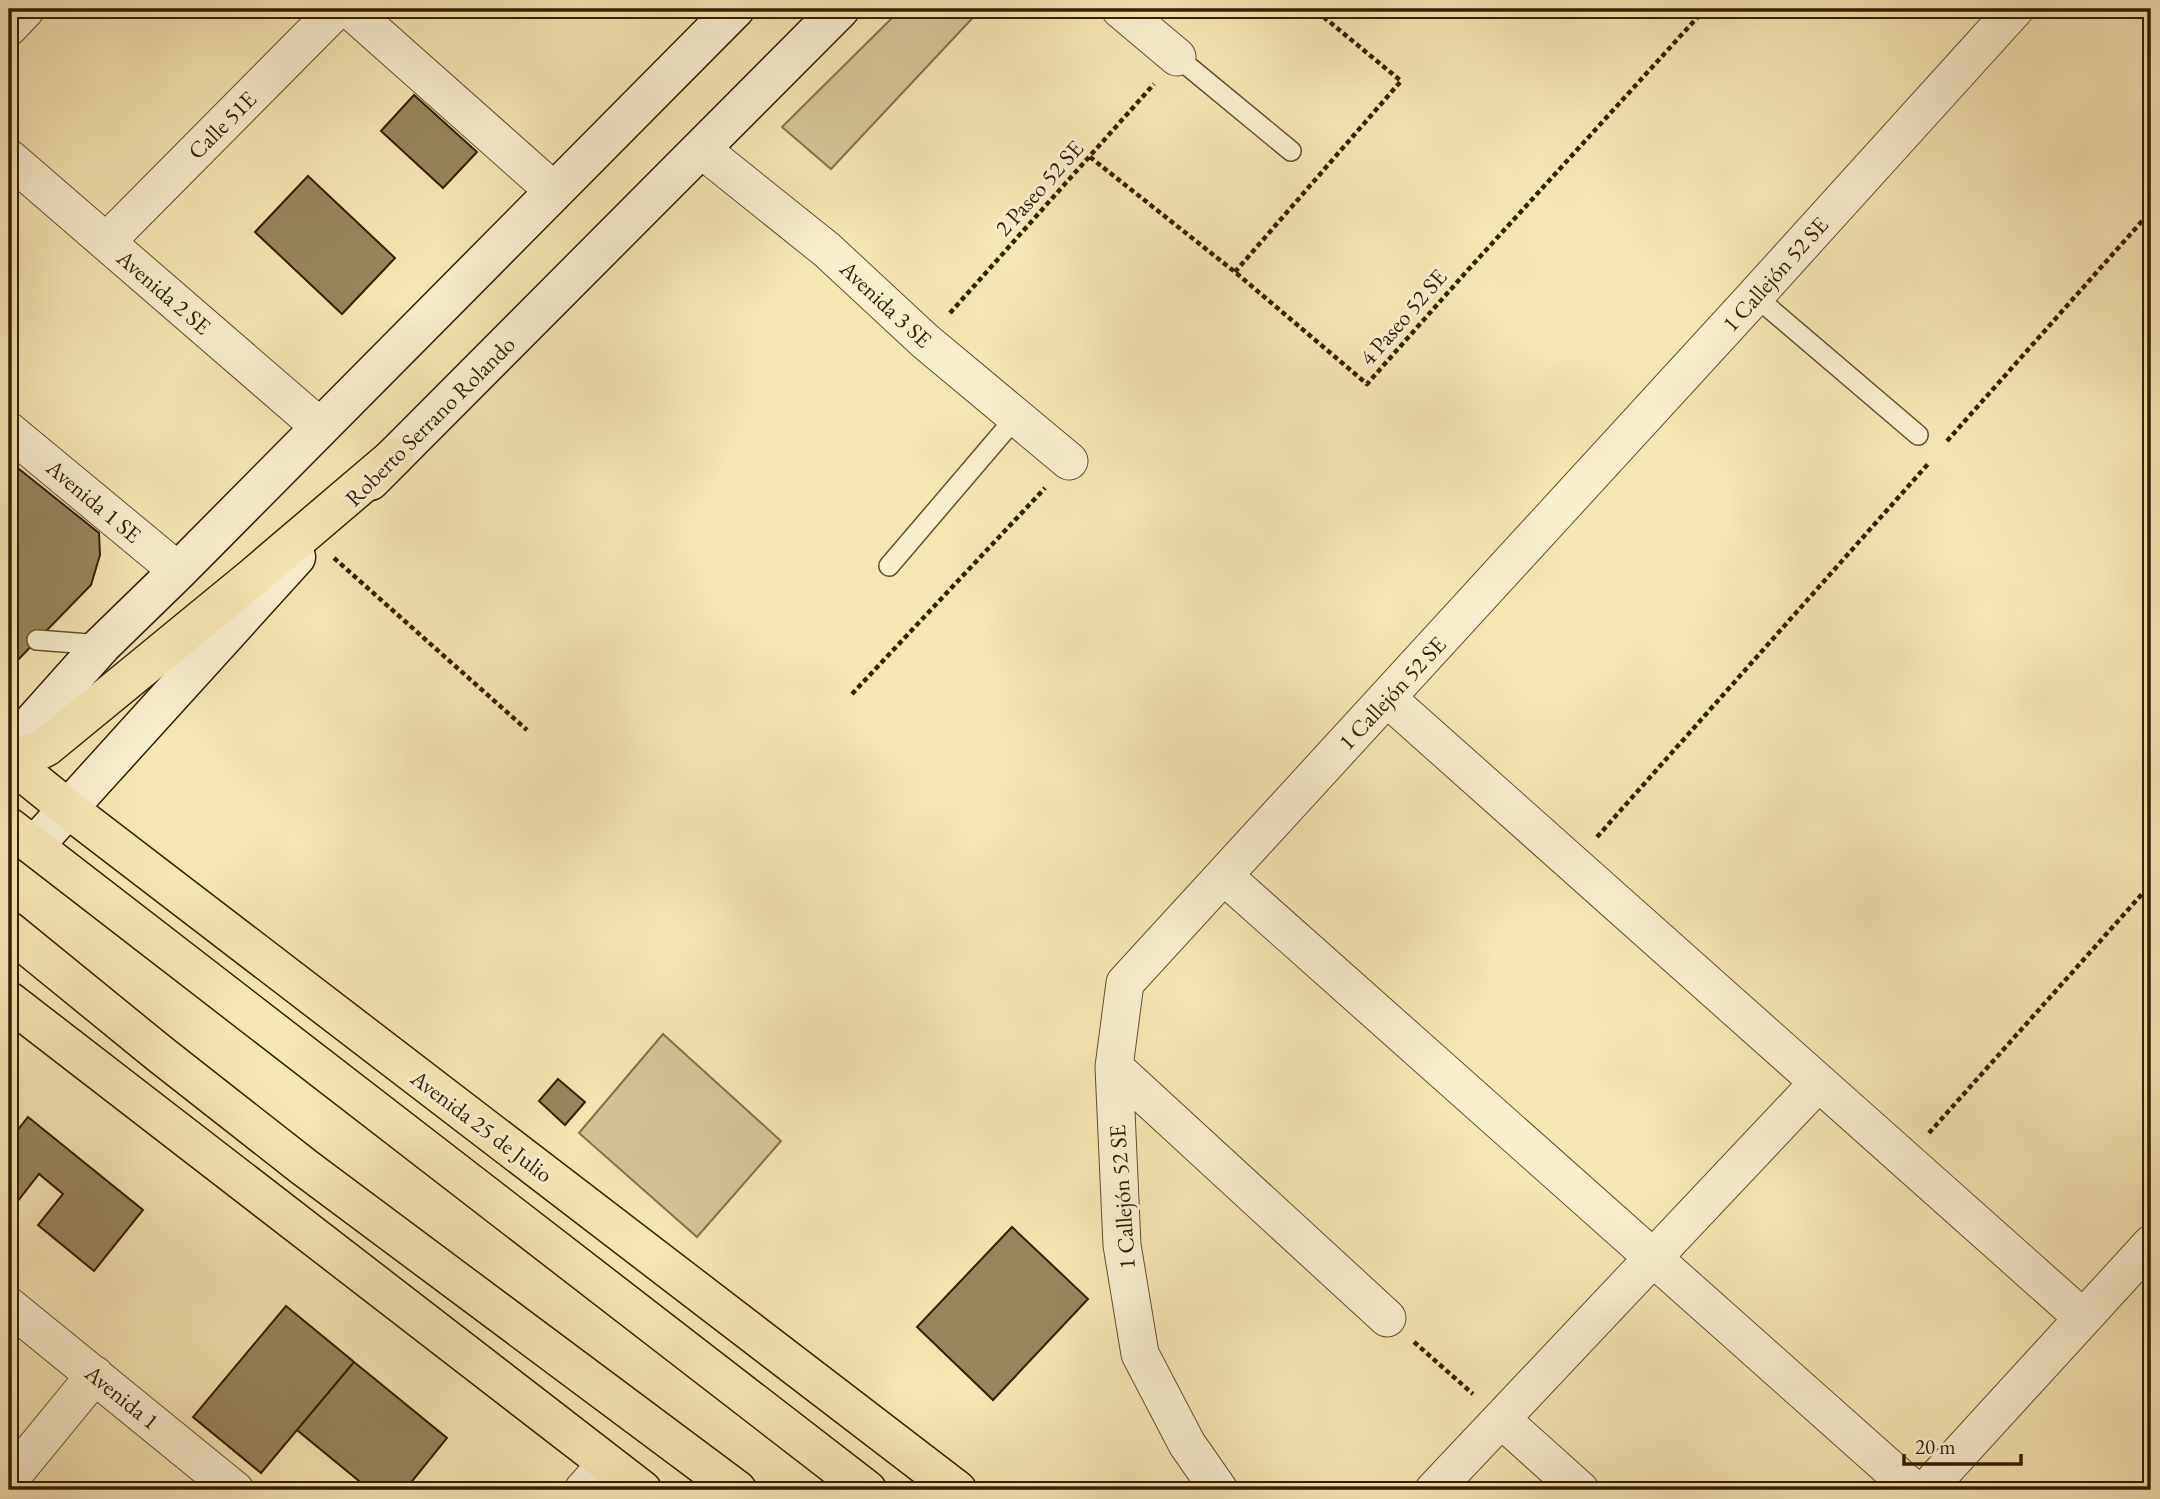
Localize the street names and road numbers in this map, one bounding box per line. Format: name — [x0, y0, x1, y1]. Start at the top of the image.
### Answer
street label: Calle 51E — [181, 84, 263, 166]
street label: 2 Paseo 52 SE — [988, 134, 1090, 242]
street label: 1 Callejón 52 SE — [1715, 210, 1835, 338]
street label: Avenida 2 SE — [110, 242, 217, 341]
street label: Avenida 3 SE — [833, 253, 938, 354]
street label: 4 Paseo 52 SE — [1353, 262, 1453, 372]
street label: Roberto Serrano Rolando — [338, 329, 522, 513]
street label: Avenida 1 SE — [39, 452, 148, 550]
street label: 1 Callejón 52 SE — [1332, 630, 1452, 756]
street label: Avenida 25 de Julio — [404, 1062, 559, 1189]
street label: 1 Callejón 52 SE — [1102, 1124, 1142, 1270]
street label: Avenida 1 — [78, 1357, 165, 1436]

